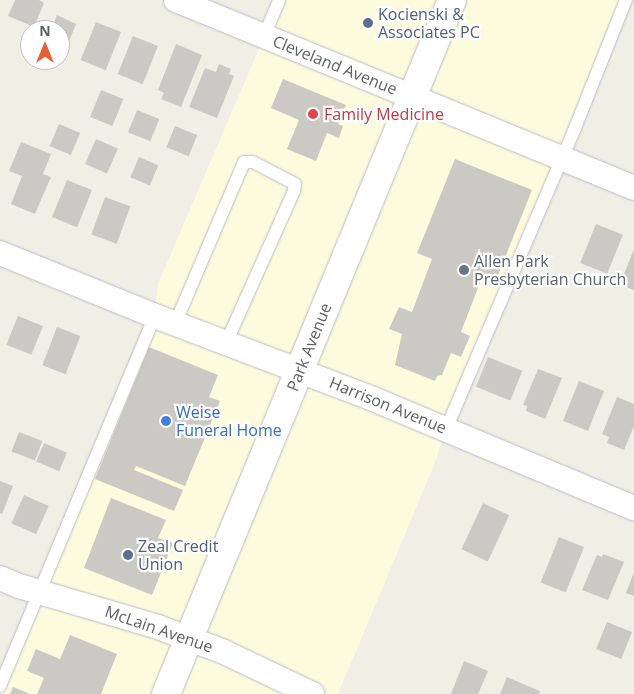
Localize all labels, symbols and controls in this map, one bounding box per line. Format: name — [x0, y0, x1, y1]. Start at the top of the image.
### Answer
place label: Kocienski & Associates PC — [378, 4, 480, 42]
marker: Kocienski & Associates PC — [362, 17, 374, 29]
north arrow — [20, 20, 70, 70]
text: N — [39, 21, 51, 40]
street label: Cleveland Avenue — [270, 31, 400, 99]
place label: Family Medicine — [324, 104, 444, 124]
marker: Family Medicine — [306, 107, 320, 121]
place label: Allen Park Presbyterian Church — [474, 251, 626, 289]
marker: Allen Park Presbyterian Church — [458, 264, 470, 276]
street label: Park Avenue — [283, 300, 335, 394]
street label: Harrison Avenue — [327, 373, 449, 437]
place label: Weise Funeral Home — [176, 402, 282, 440]
marker: Weise Funeral Home — [160, 415, 172, 427]
place label: Zeal Credit Union — [138, 536, 218, 574]
marker: Zeal Credit Union — [122, 549, 134, 561]
street label: McLain Avenue — [102, 602, 216, 656]

